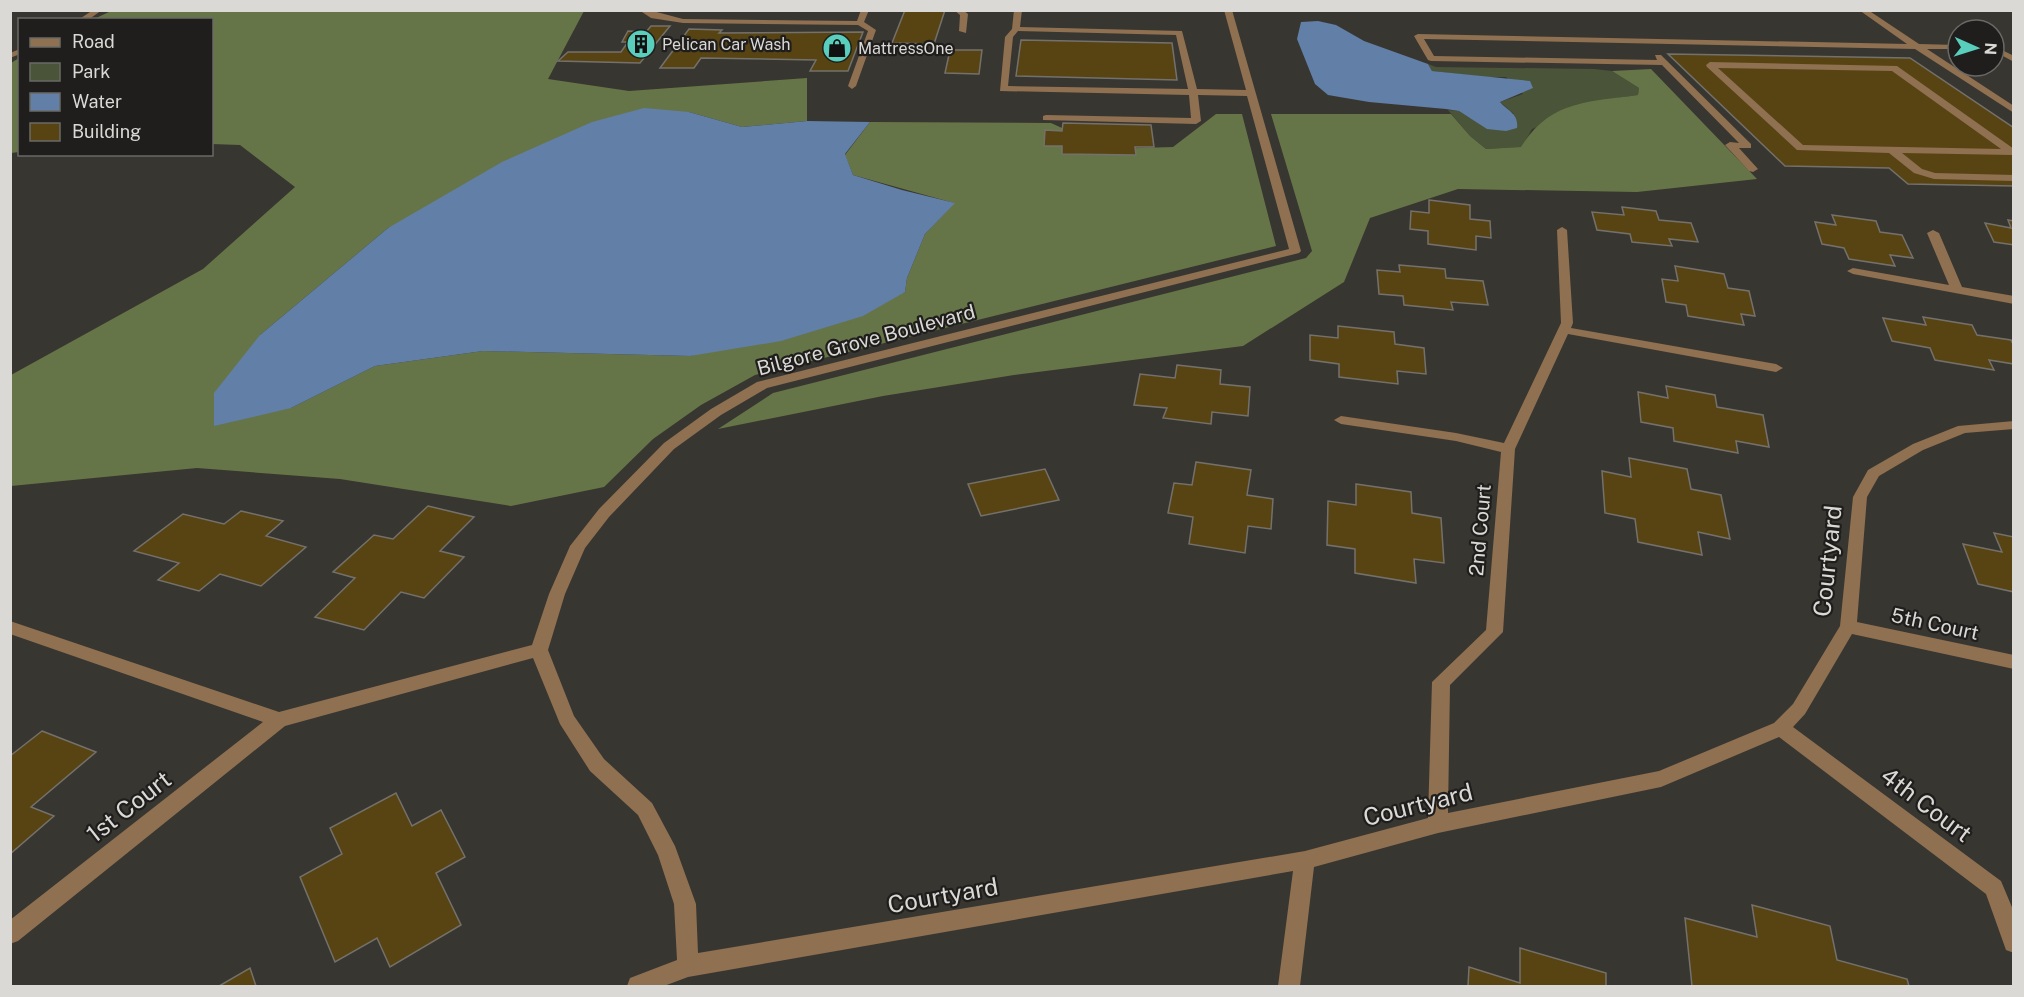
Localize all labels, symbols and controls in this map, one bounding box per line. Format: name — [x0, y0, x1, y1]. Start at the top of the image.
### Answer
legend — [18, 18, 213, 156]
north arrow — [1946, 18, 2006, 78]
building icon: Pelican Car Wash — [625, 28, 657, 60]
text: Road — [72, 31, 115, 52]
shop icon: MattressOne — [821, 32, 853, 64]
place label: Pelican Car Wash — [662, 35, 791, 54]
place label: MattressOne — [858, 39, 954, 58]
text: N — [1981, 42, 2000, 56]
text: Park — [72, 61, 110, 82]
text: Water — [72, 91, 122, 112]
text: Building — [72, 121, 141, 142]
street label: Bilgore Grove Boulevard — [754, 299, 978, 381]
street label: 2nd Court — [1464, 483, 1496, 577]
street label: Courtyard — [1807, 504, 1847, 618]
street label: 5th Court — [1889, 603, 1981, 645]
street label: 4th Court — [1876, 761, 1978, 847]
street label: 1st Court — [81, 765, 176, 848]
street label: Courtyard — [1360, 777, 1475, 831]
street label: Courtyard — [885, 872, 1000, 919]

